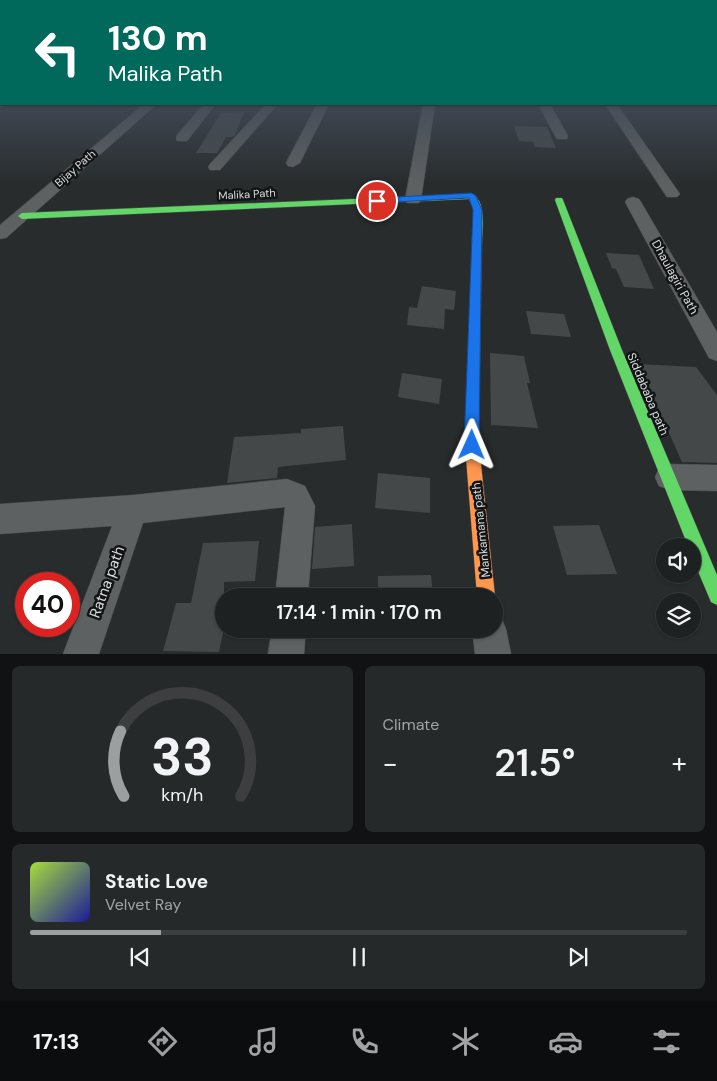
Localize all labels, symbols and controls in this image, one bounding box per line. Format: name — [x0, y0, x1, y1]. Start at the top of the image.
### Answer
text: 130 m — [108, 15, 208, 61]
icon: left — [25, 20, 90, 85]
text: Malika Path — [108, 59, 223, 88]
street label: Bijay Path — [52, 147, 98, 189]
pin — [356, 180, 398, 222]
street label: Malika Path — [218, 186, 276, 202]
icon: arrive — [363, 187, 391, 215]
street label: Dhaulagiri Path — [648, 237, 702, 317]
street label: Siddababa path — [623, 350, 673, 438]
position arrow — [445, 418, 497, 470]
street label: Mankamana path — [468, 482, 494, 578]
map controls — [656, 538, 701, 638]
button: sound — [656, 538, 701, 583]
street label: Ratna path — [85, 543, 129, 621]
speed limit sign: 40 — [15, 572, 80, 637]
button: layers — [656, 593, 701, 638]
text: 17:14 · 1 min · 170 m — [276, 600, 442, 625]
text: Climate — [383, 714, 439, 735]
text: 33 — [151, 723, 214, 791]
text: 21.5° — [494, 738, 575, 788]
text: − — [383, 745, 398, 782]
text: + — [672, 745, 687, 782]
text: km/h — [161, 783, 203, 807]
text: Static Love — [105, 869, 208, 894]
text: Velvet Ray — [105, 894, 181, 915]
icon: previous — [126, 943, 154, 971]
icon: pause — [345, 943, 373, 971]
icon: next — [564, 943, 592, 971]
icon: directions — [145, 1024, 180, 1059]
icon: music — [246, 1024, 281, 1059]
icon: phone — [347, 1024, 382, 1059]
icon: climate — [448, 1024, 483, 1059]
icon: car — [548, 1024, 583, 1059]
icon: filters — [649, 1024, 684, 1059]
text: 17:13 — [33, 1027, 80, 1056]

